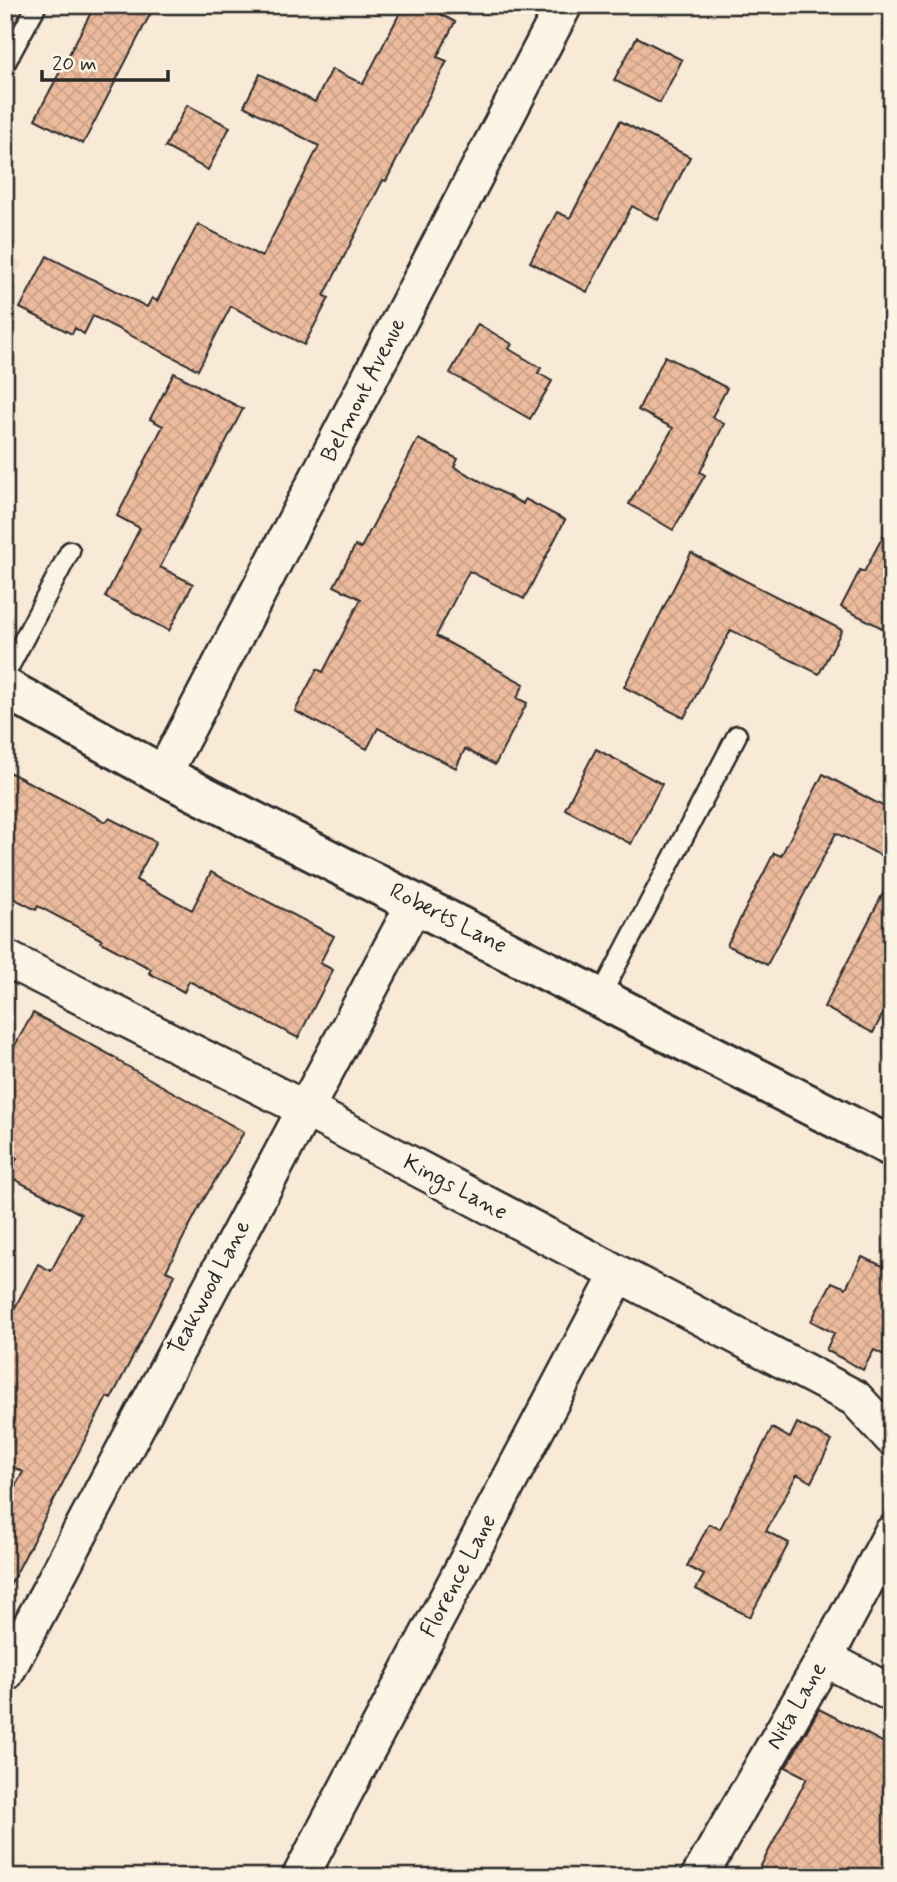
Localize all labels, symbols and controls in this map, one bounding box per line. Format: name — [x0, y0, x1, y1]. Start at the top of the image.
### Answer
scale bar — [42, 38, 168, 82]
text: 20 m — [52, 50, 97, 78]
street label: Belmont Avenue — [315, 312, 413, 467]
street label: Roberts Lane — [384, 877, 512, 961]
street label: Kings Lane — [397, 1148, 512, 1230]
street label: Teakwood Lane — [162, 1215, 258, 1361]
street label: Florence Lane — [414, 1509, 504, 1643]
street label: Nita Lane — [760, 1657, 834, 1755]

